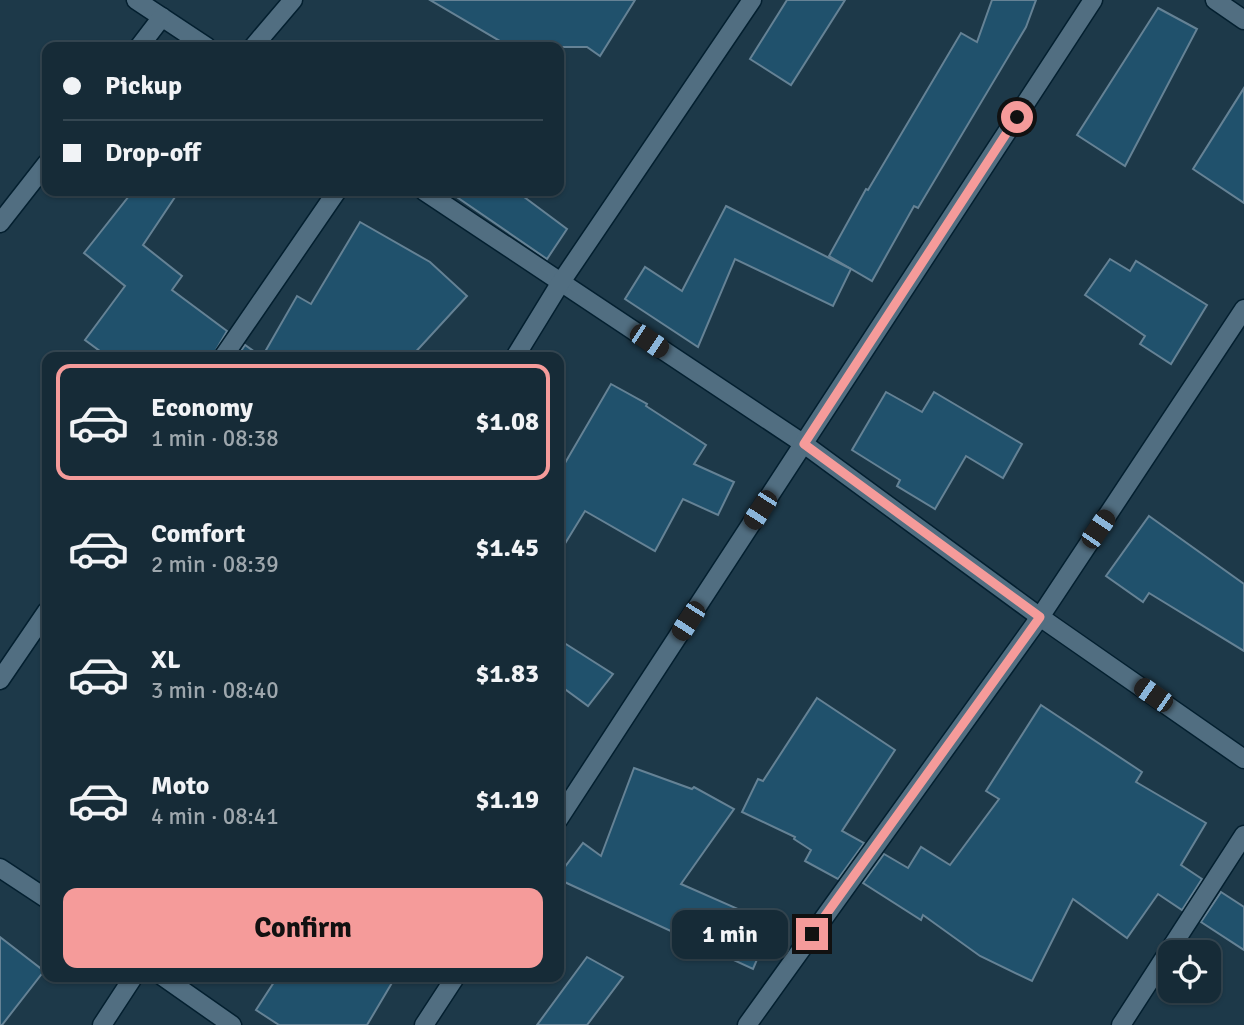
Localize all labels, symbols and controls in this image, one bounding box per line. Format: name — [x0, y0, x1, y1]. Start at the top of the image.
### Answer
text: Pickup — [105, 70, 182, 102]
route start — [1001, 101, 1033, 133]
text: Drop-off — [105, 137, 201, 169]
car — [626, 321, 673, 361]
icon: car — [67, 391, 130, 454]
text: Economy — [151, 392, 253, 424]
text: $1.08 — [475, 406, 539, 438]
text: 1 min · 08:38 — [151, 424, 279, 453]
car — [740, 487, 781, 533]
car — [1078, 506, 1119, 552]
icon: car — [67, 517, 130, 580]
text: Comfort — [151, 518, 245, 550]
text: $1.45 — [475, 532, 539, 564]
text: 2 min · 08:39 — [151, 550, 279, 579]
car — [668, 598, 709, 644]
icon: car — [67, 643, 130, 706]
text: XL — [151, 644, 181, 676]
text: $1.83 — [475, 658, 539, 690]
car — [1130, 674, 1177, 716]
text: 3 min · 08:40 — [151, 676, 279, 705]
icon: car — [67, 769, 130, 832]
text: Moto — [151, 770, 209, 802]
text: $1.19 — [475, 784, 539, 816]
text: 4 min · 08:41 — [151, 802, 279, 831]
button: Confirm — [63, 888, 543, 968]
callout: 1 min — [672, 909, 788, 958]
route end — [796, 918, 828, 950]
text: 1 min — [702, 920, 758, 949]
map controls — [1158, 940, 1221, 1003]
button: locate — [1158, 940, 1221, 1003]

